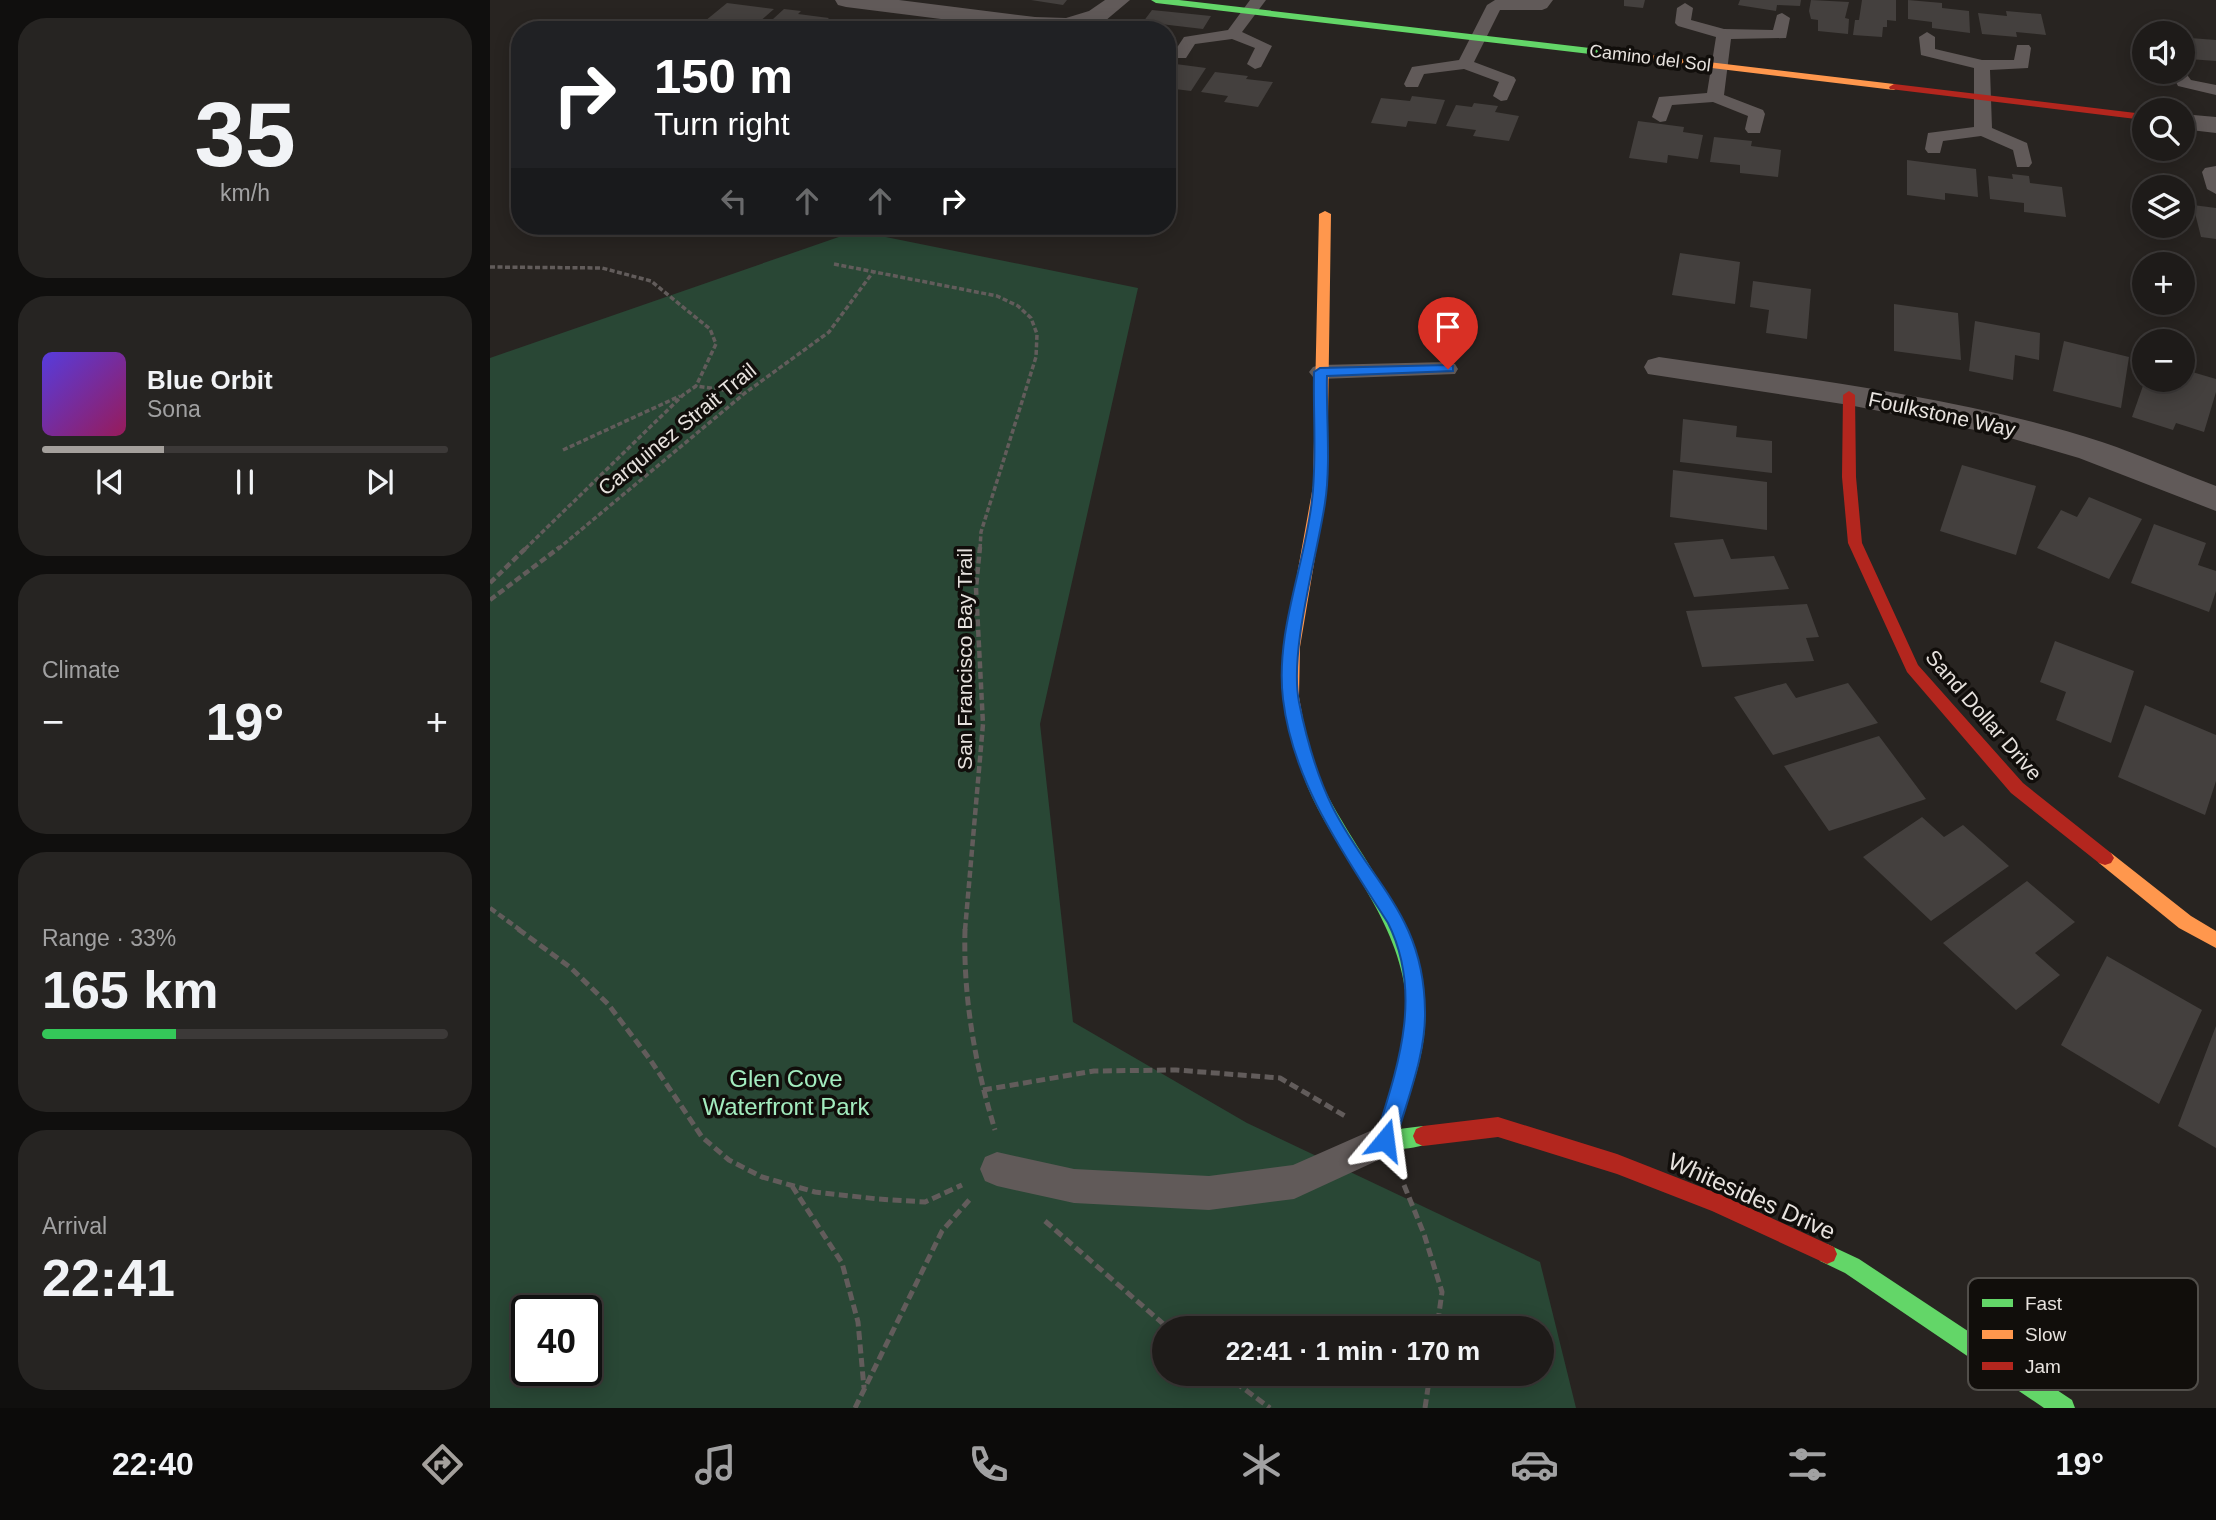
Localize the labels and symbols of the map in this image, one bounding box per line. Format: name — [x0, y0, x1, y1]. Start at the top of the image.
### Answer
street label: Camino del Sol — [1588, 41, 1712, 75]
pin — [1418, 297, 1478, 369]
street label: Carquinez Strait Trail — [594, 358, 760, 500]
street label: Foulkstone Way — [1866, 387, 2018, 441]
street label: San Francisco Bay Trail — [953, 548, 976, 770]
street label: Sand Dollar Drive — [1921, 645, 2047, 785]
park label: Glen Cove Waterfront Park — [702, 1065, 871, 1120]
position arrow — [1348, 1103, 1422, 1177]
street label: Whitesides Drive — [1664, 1147, 1840, 1245]
legend — [1968, 1278, 2198, 1390]
text: Fast — [2025, 1293, 2063, 1314]
speed limit sign: 40 — [511, 1295, 602, 1386]
text: Slow — [2025, 1324, 2066, 1345]
text: Jam — [2025, 1356, 2061, 1377]

